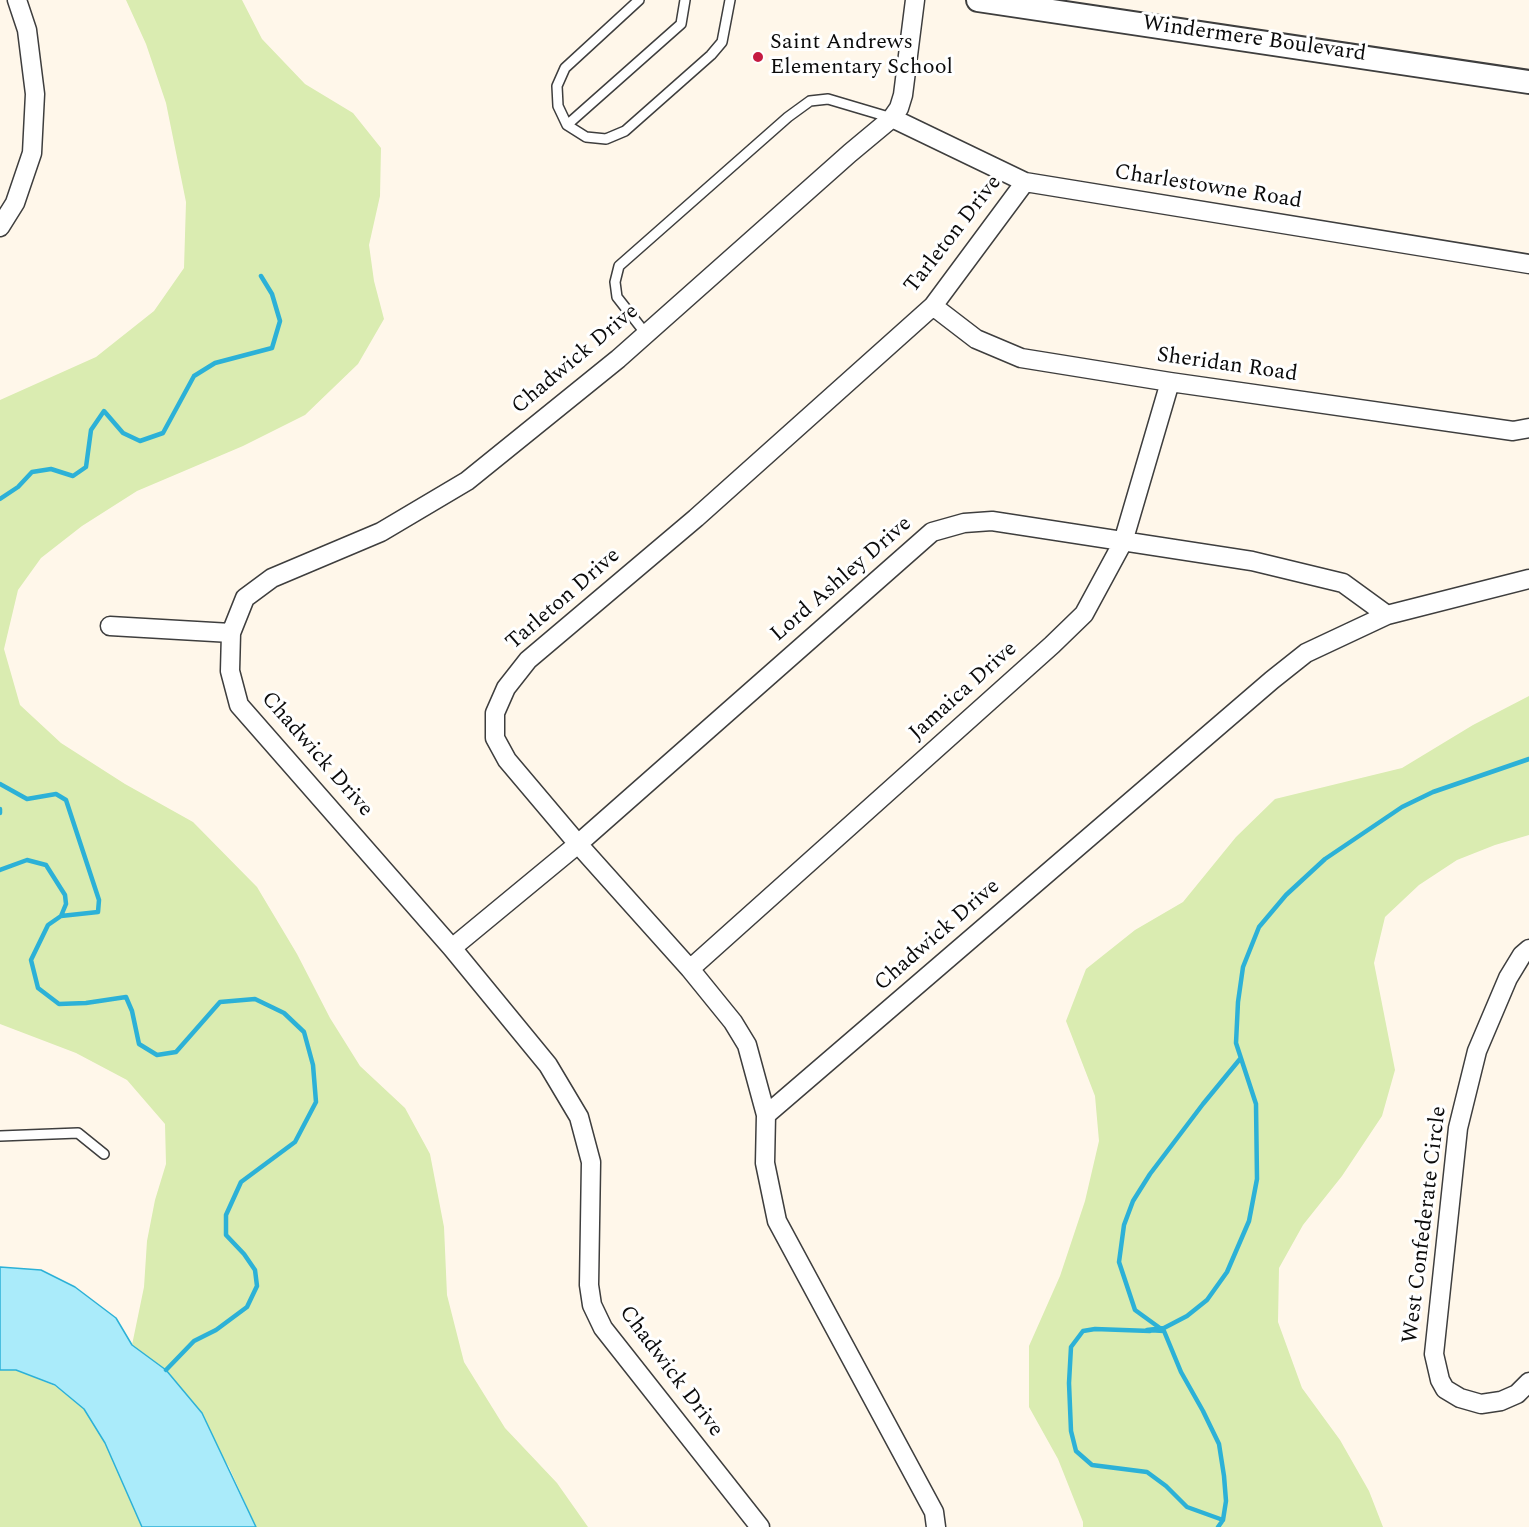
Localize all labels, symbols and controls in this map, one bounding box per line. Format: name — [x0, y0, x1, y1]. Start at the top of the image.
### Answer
street label: Windermere Boulevard — [1140, 11, 1368, 69]
place label: Saint Andrews Elementary School — [770, 31, 953, 82]
marker: Saint Andrews Elementary School — [751, 50, 765, 64]
street label: Charlestowne Road — [1112, 160, 1304, 216]
street label: Tarleton Drive — [900, 171, 1008, 299]
street label: Chadwick Drive — [507, 299, 645, 421]
street label: Sheridan Road — [1155, 343, 1299, 389]
street label: Lord Ashley Drive — [766, 512, 918, 648]
street label: Tarleton Drive — [502, 543, 626, 657]
street label: Jamaica Drive — [905, 637, 1023, 747]
street label: Chadwick Drive — [254, 687, 378, 823]
street label: Chadwick Drive — [870, 874, 1006, 998]
street label: West Confederate Circle — [1398, 1105, 1454, 1345]
street label: Chadwick Drive — [612, 1301, 728, 1443]

